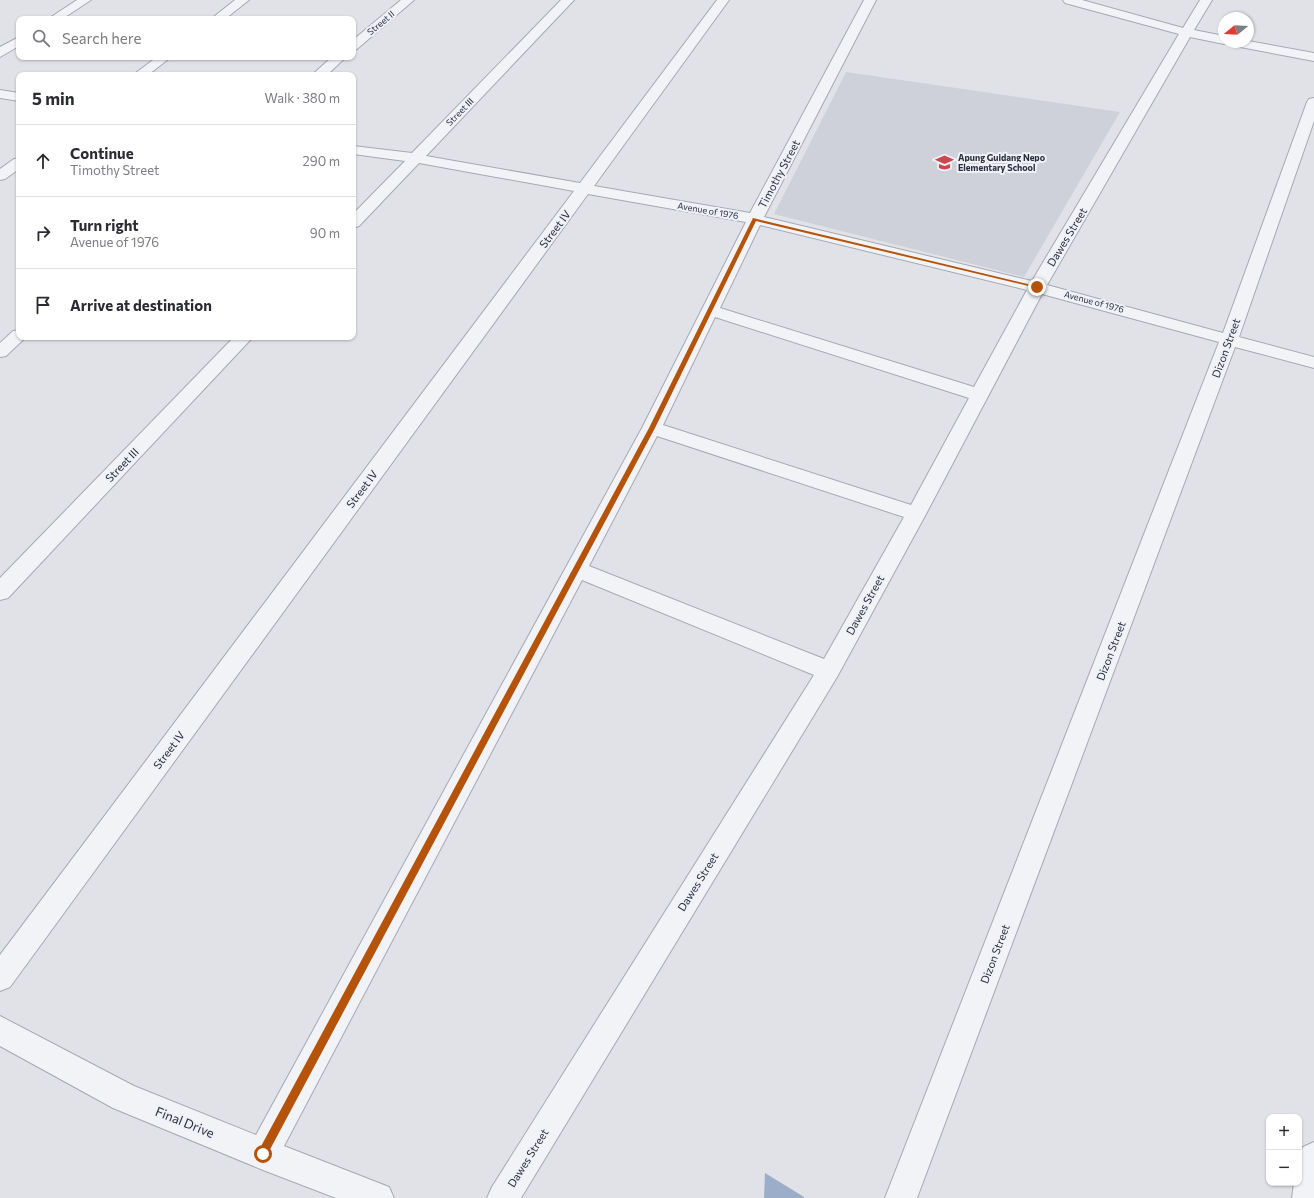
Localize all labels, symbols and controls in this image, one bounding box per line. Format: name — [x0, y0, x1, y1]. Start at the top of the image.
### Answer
street label: Street II — [365, 8, 397, 37]
north arrow — [1218, 12, 1254, 48]
search box — [16, 16, 356, 60]
icon: search — [30, 27, 52, 49]
text: Search here — [62, 29, 141, 47]
text: 5 min — [32, 88, 75, 109]
text: Walk · 380 m — [265, 90, 340, 106]
street label: Street III — [444, 95, 476, 128]
street label: Timothy Street — [755, 137, 802, 210]
text: Continue — [70, 144, 134, 162]
icon: ahead — [32, 150, 54, 172]
place label: Apung Guidang Nepo Elementary School — [958, 152, 1046, 173]
text: 290 m — [303, 153, 340, 169]
school or university icon: Apung Guidang Nepo Elementary School — [935, 153, 955, 173]
text: Timothy Street — [70, 162, 159, 178]
street label: Avenue of 1976 — [677, 200, 739, 221]
street label: Dawes Street — [1044, 205, 1089, 269]
street label: Street IV — [536, 207, 573, 250]
text: Turn right — [70, 216, 139, 234]
icon: right — [32, 222, 54, 244]
text: 90 m — [310, 225, 340, 241]
text: Avenue of 1976 — [70, 234, 159, 250]
route end — [1028, 278, 1046, 296]
street label: Avenue of 1976 — [1063, 288, 1125, 315]
icon: arrive — [32, 294, 54, 316]
text: Arrive at destination — [70, 296, 212, 314]
street label: Dizon Street — [1209, 316, 1242, 379]
street label: Street III — [102, 445, 141, 484]
street label: Street IV — [343, 467, 380, 510]
street label: Dawes Street — [843, 572, 887, 637]
street label: Dizon Street — [1093, 619, 1128, 682]
street label: Street IV — [150, 728, 187, 771]
street label: Dawes Street — [674, 850, 721, 913]
street label: Dizon Street — [977, 922, 1012, 985]
street label: Final Drive — [153, 1103, 217, 1141]
map controls — [1266, 1114, 1302, 1186]
button: + — [1266, 1114, 1302, 1150]
street label: Dawes Street — [504, 1126, 551, 1189]
route start — [254, 1145, 272, 1163]
button: − — [1266, 1150, 1302, 1186]

